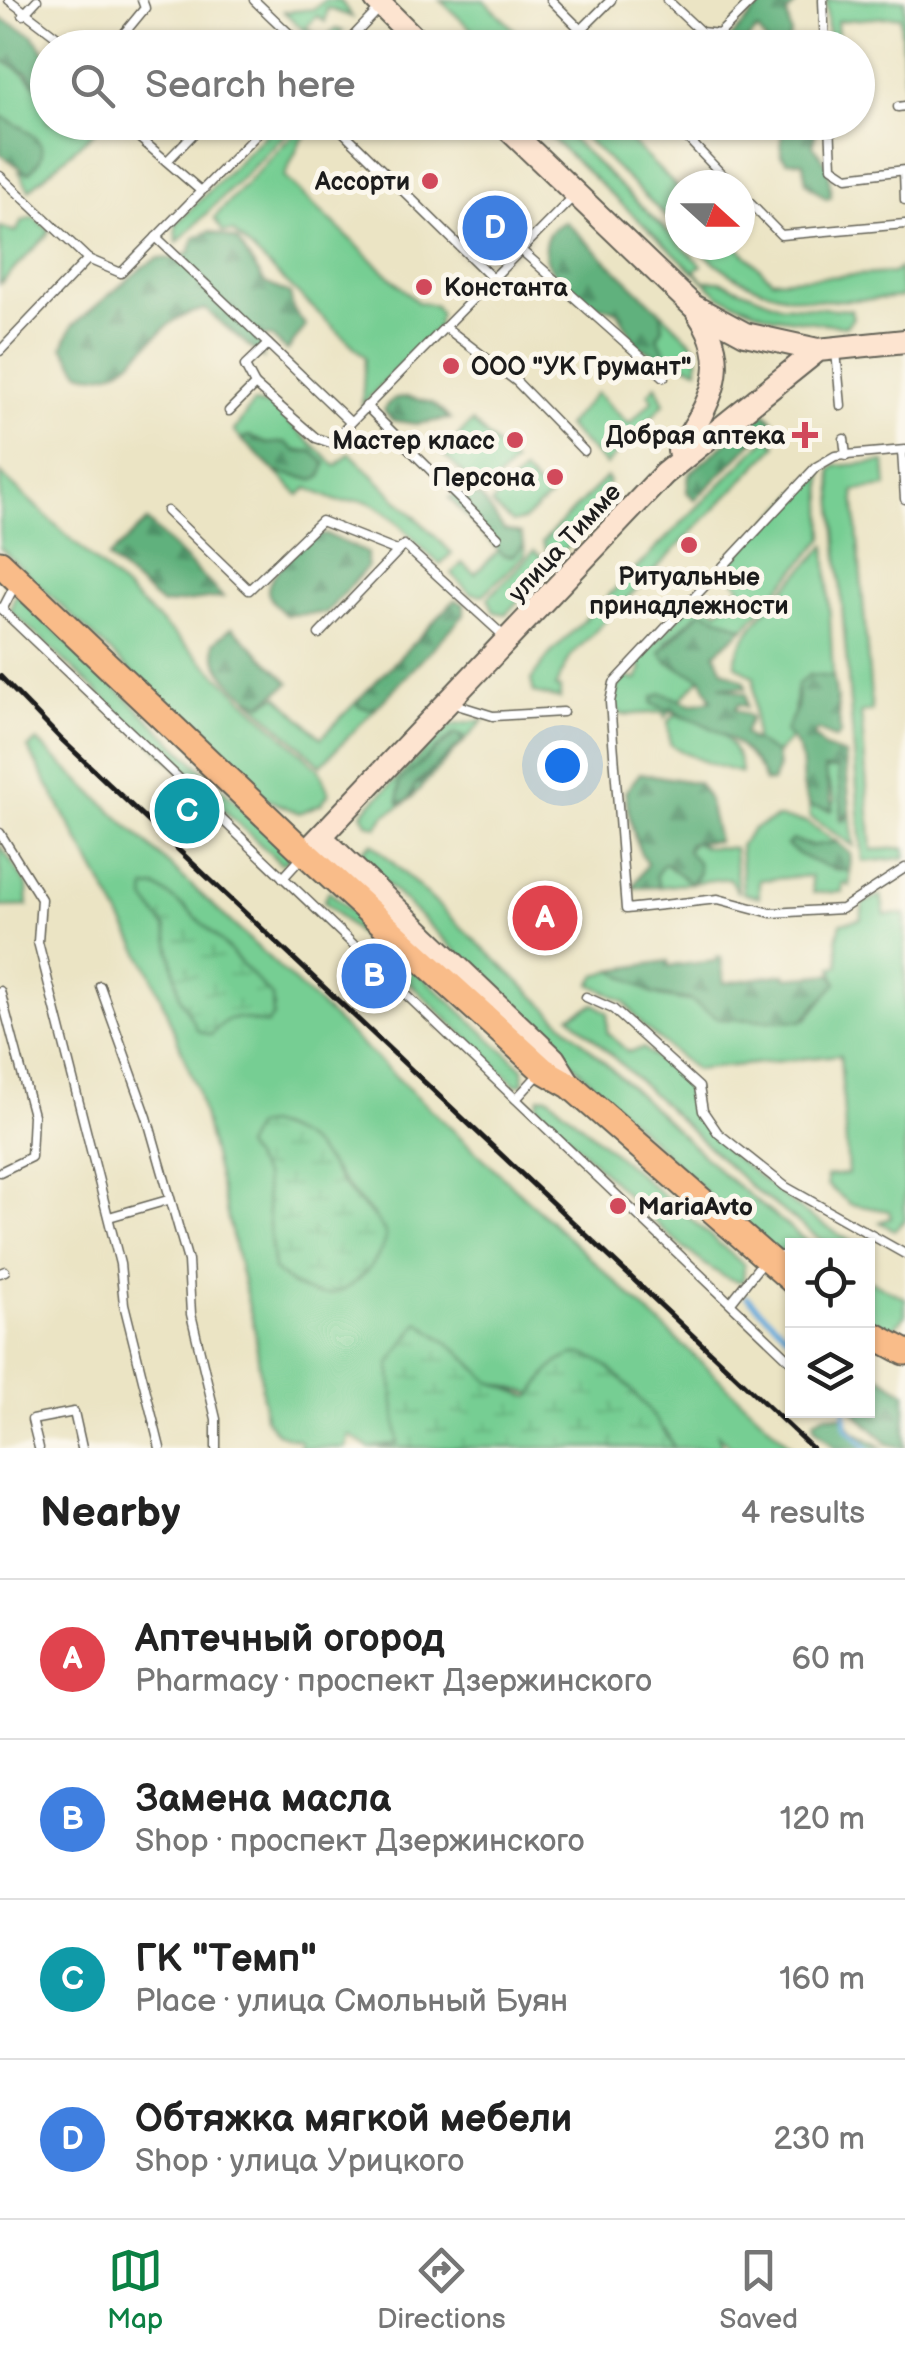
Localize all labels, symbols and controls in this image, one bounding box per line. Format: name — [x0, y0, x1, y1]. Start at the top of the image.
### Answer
search box — [30, 30, 875, 140]
icon: search — [65, 58, 120, 113]
text: Search here — [145, 63, 356, 108]
place label: Ассорти — [314, 167, 410, 198]
marker: Ассорти — [419, 170, 441, 192]
north arrow — [665, 170, 755, 260]
pin: D — [462, 190, 528, 266]
place label: Константа — [444, 273, 568, 304]
marker: Константа — [413, 276, 435, 298]
place label: ООО "УК Грумант" — [471, 352, 692, 383]
marker: ООО "УК Грумант" — [440, 355, 462, 377]
place label: Добрая аптека — [606, 421, 785, 452]
marker: Добрая аптека — [794, 424, 816, 446]
place label: Мастер класс — [332, 426, 495, 457]
marker: Мастер класс — [504, 429, 526, 451]
place label: Персона — [432, 463, 535, 494]
marker: Персона — [544, 466, 566, 488]
street label: улица Тимме — [502, 477, 628, 609]
marker: Ритуальные принадлежности — [678, 534, 700, 556]
place label: Ритуальные принадлежности — [589, 562, 789, 622]
your location — [537, 740, 588, 791]
pin: C — [154, 774, 220, 848]
pin: A — [512, 880, 578, 956]
pin: B — [342, 938, 406, 1014]
place label: MariaAvto — [638, 1192, 753, 1223]
marker: MariaAvto — [607, 1195, 629, 1217]
map controls — [785, 1238, 875, 1418]
button: locate — [785, 1238, 875, 1328]
button: layers — [785, 1328, 875, 1418]
text: Nearby — [40, 1488, 180, 1539]
text: 4 results — [741, 1494, 865, 1533]
text: Аптечный огород — [135, 1617, 445, 1662]
text: A — [63, 1640, 82, 1679]
text: 60 m — [792, 1640, 865, 1679]
text: Pharmacy · проспект Дзержинского — [135, 1662, 652, 1701]
text: Замена масла — [135, 1777, 391, 1822]
text: B — [61, 1800, 84, 1839]
text: 120 m — [780, 1800, 865, 1839]
text: Shop · проспект Дзержинского — [135, 1822, 585, 1861]
text: ГК "Темп" — [135, 1937, 317, 1982]
text: C — [61, 1960, 84, 1999]
text: 160 m — [779, 1960, 865, 1999]
text: Place · улица Смольный Буян — [135, 1982, 568, 2021]
text: Обтяжка мягкой мебели — [135, 2097, 572, 2142]
text: D — [61, 2120, 84, 2159]
text: 230 m — [773, 2120, 865, 2159]
text: Shop · улица Урицкого — [135, 2142, 464, 2181]
tab: Map — [107, 2243, 163, 2336]
tab: Directions — [377, 2243, 506, 2336]
tab: Saved — [720, 2243, 798, 2336]

